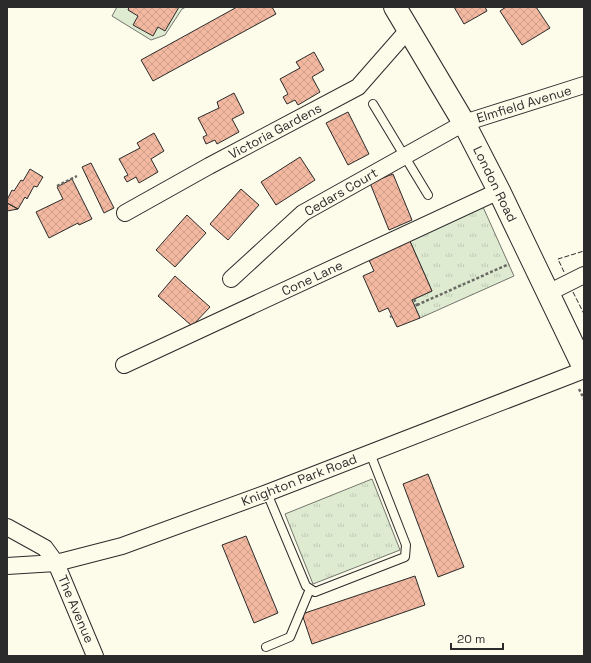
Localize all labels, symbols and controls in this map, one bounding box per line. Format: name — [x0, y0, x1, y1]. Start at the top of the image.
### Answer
street label: Elmfield Avenue — [474, 81, 574, 127]
street label: Victoria Gardens — [226, 99, 325, 163]
street label: London Road — [469, 143, 521, 225]
street label: Cedars Court — [301, 164, 381, 220]
street label: Cone Lane — [279, 256, 345, 300]
street label: Knighton Park Road — [239, 450, 359, 510]
street label: The Avenue — [54, 572, 98, 646]
scale bar — [451, 625, 503, 651]
text: 20 m — [457, 631, 485, 647]

